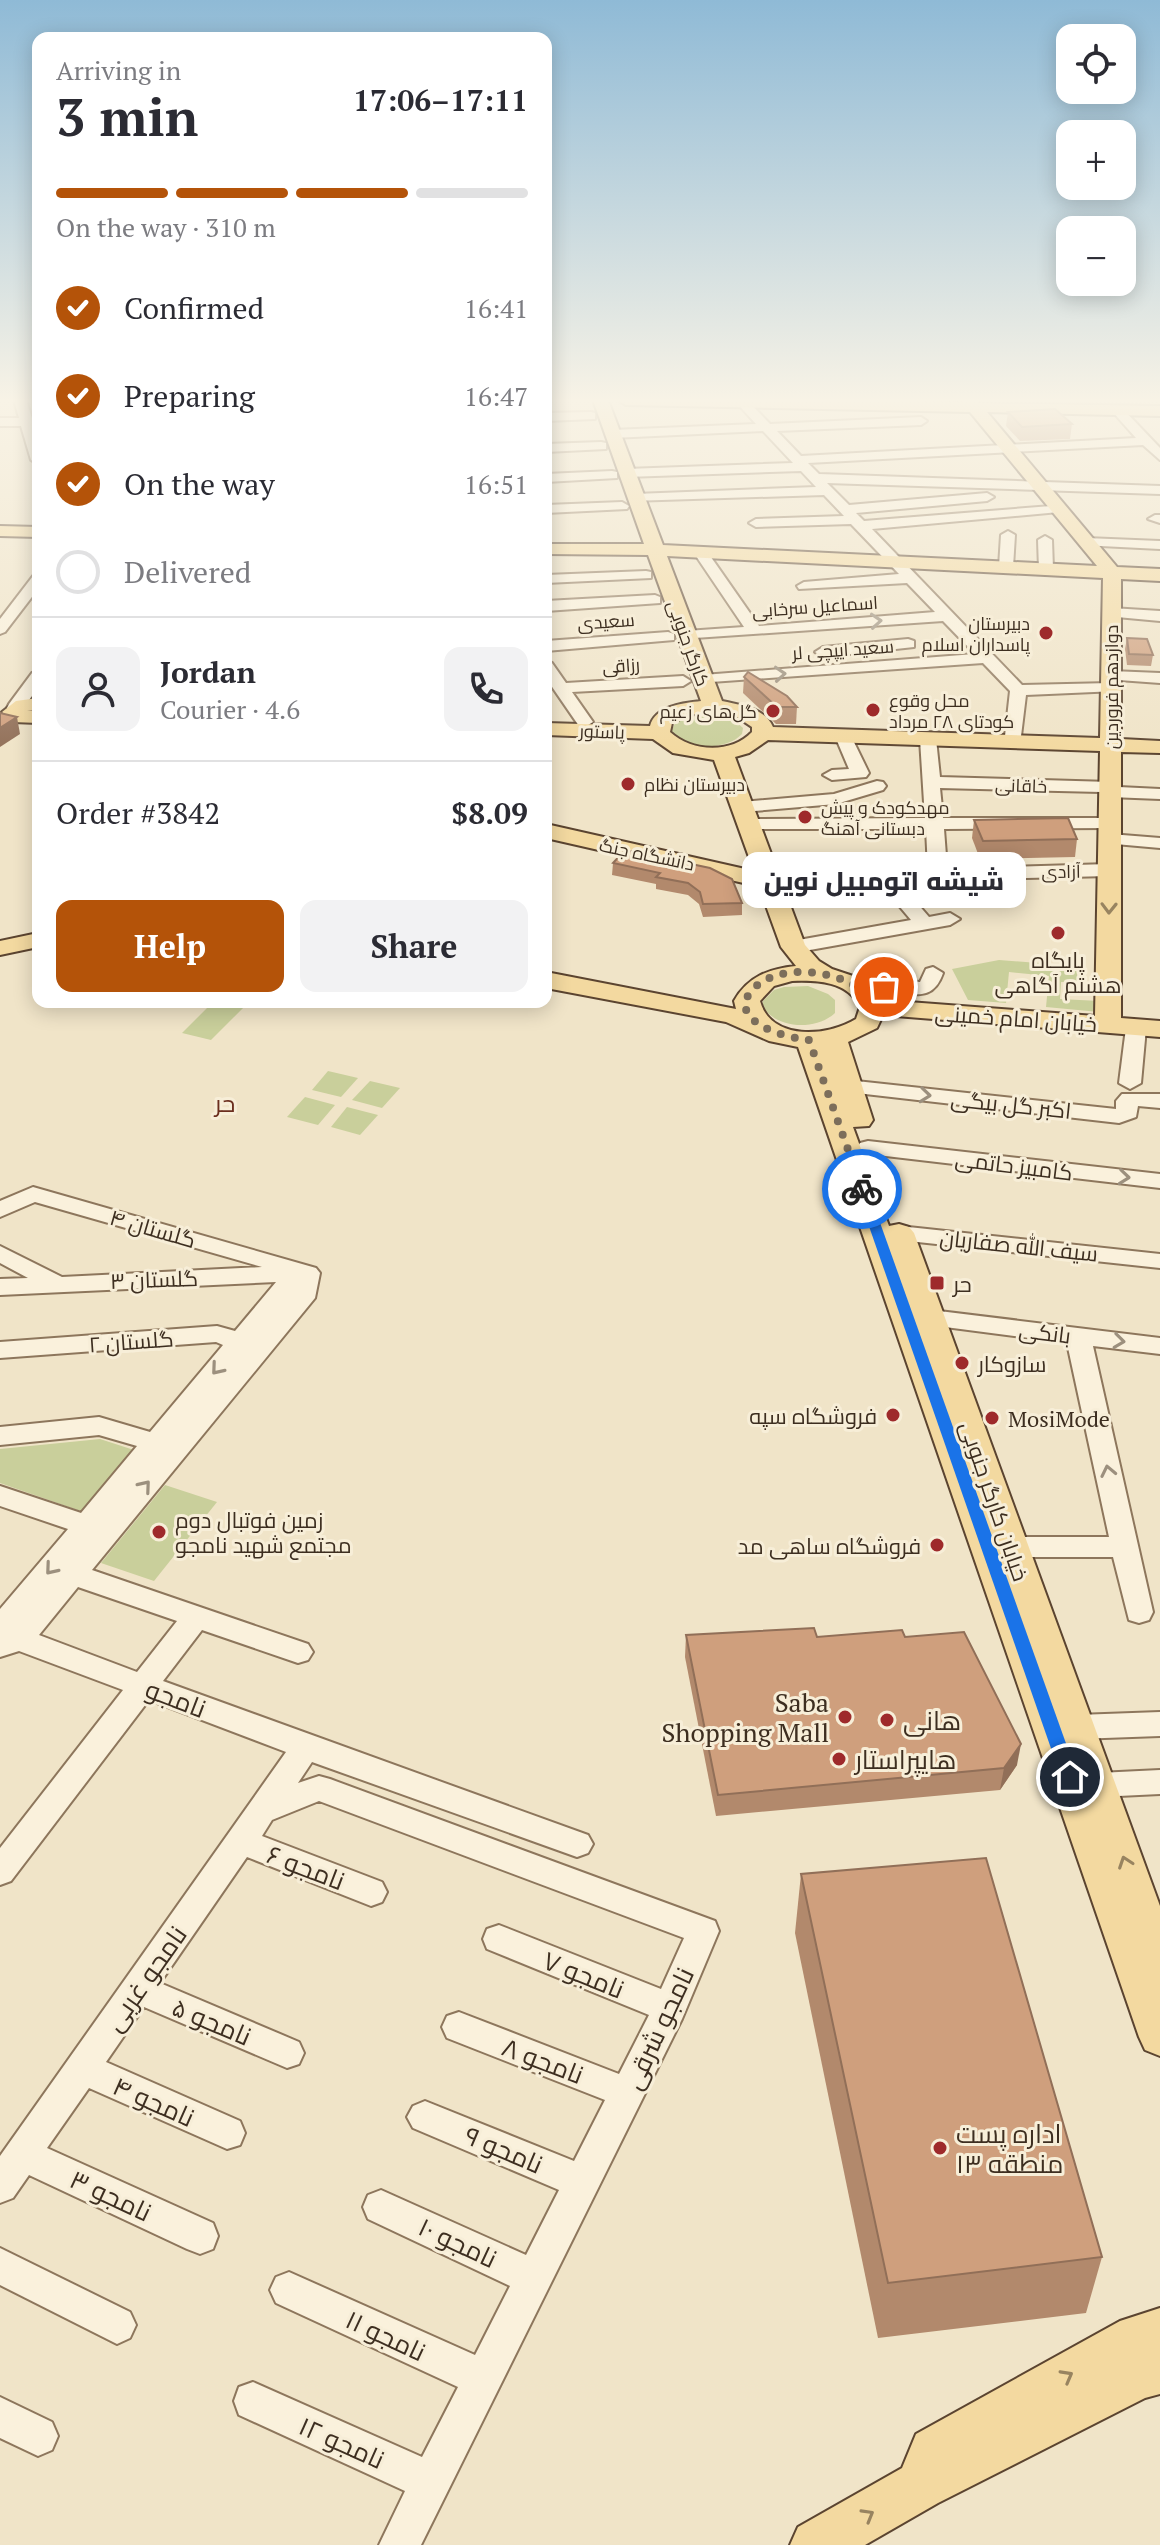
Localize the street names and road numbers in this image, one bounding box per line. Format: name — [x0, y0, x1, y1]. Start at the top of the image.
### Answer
street label: اسماعیل سرخابی — [751, 590, 879, 622]
street label: کارگر جنوبی — [662, 597, 716, 689]
street label: سعیدی — [577, 607, 635, 635]
street label: دوازدهم فروردین — [1099, 625, 1124, 749]
street label: سعید ایپچی لر — [790, 633, 895, 666]
street label: رزاقی — [601, 652, 641, 678]
street label: پاستور — [578, 718, 625, 745]
street label: خاقانی — [994, 772, 1048, 798]
street label: دانشگاه جنگ — [597, 832, 697, 876]
street label: آزادی — [1041, 859, 1081, 883]
street label: خیابان امام خمینی — [934, 998, 1098, 1040]
street label: اکبر گل بیگی — [949, 1083, 1073, 1125]
street label: کامبیز حاتمی — [954, 1143, 1074, 1187]
street label: گلستان ۴ — [107, 1202, 199, 1254]
street label: سیف الله صفاریان — [938, 1222, 1100, 1268]
street label: گلستان ۳ — [109, 1263, 199, 1295]
street label: بانکی — [1017, 1314, 1073, 1350]
street label: گلستان ۲ — [88, 1324, 174, 1358]
street label: خیابان کارگر جنوبی — [954, 1417, 1036, 1585]
street label: نامجو — [141, 1671, 211, 1725]
street label: نامجو ۶ — [262, 1837, 350, 1897]
street label: نامجو غربی — [96, 1919, 194, 2037]
street label: نامجو ۷ — [538, 1942, 630, 2006]
street label: نامجو شرقی — [615, 1962, 701, 2094]
street label: نامجو ۵ — [167, 1989, 257, 2053]
street label: نامجو ۸ — [497, 2029, 589, 2091]
street label: نامجو ۴ — [108, 2068, 200, 2134]
street label: نامجو ۹ — [460, 2117, 548, 2181]
street label: نامجو ۳ — [65, 2161, 157, 2229]
street label: نامجو ۱۰ — [413, 2209, 503, 2275]
street label: نامجو ۱۱ — [341, 2302, 431, 2368]
street label: نامجو ۱۲ — [294, 2408, 390, 2476]

